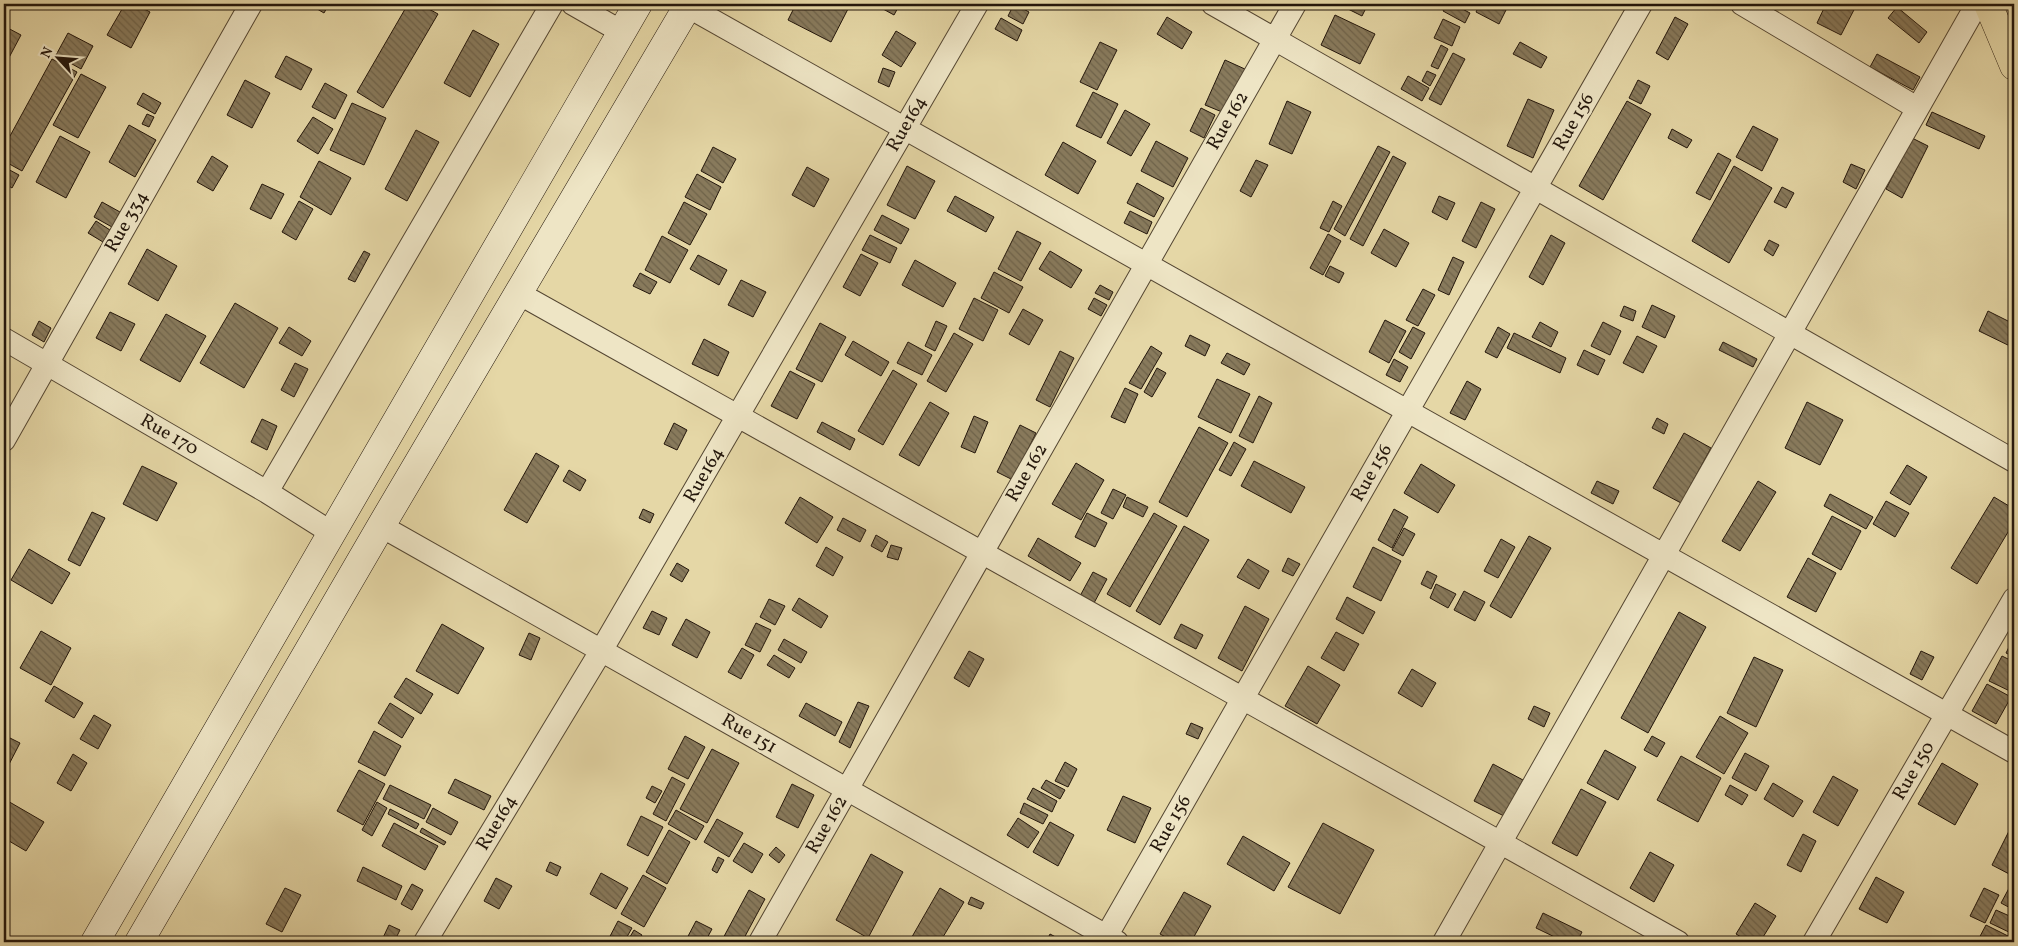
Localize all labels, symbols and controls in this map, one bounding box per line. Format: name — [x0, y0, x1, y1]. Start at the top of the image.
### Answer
north arrow — [32, 32, 82, 82]
text: N — [37, 44, 58, 62]
street label: Rue 162 — [1201, 87, 1255, 155]
street label: Rue 156 — [1547, 88, 1601, 156]
street label: Rue164 — [881, 91, 933, 157]
street label: Rue 334 — [99, 186, 155, 258]
street label: Rue 170 — [135, 408, 203, 462]
street label: Rue 162 — [1000, 439, 1054, 507]
street label: Rue 156 — [1345, 439, 1399, 507]
street label: Rue164 — [678, 442, 730, 508]
street label: Rue 151 — [716, 708, 782, 760]
street label: Rue 150 — [1887, 737, 1941, 805]
street label: Rue164 — [470, 790, 524, 856]
street label: Rue 156 — [1144, 790, 1198, 858]
street label: Rue 162 — [800, 791, 854, 859]

